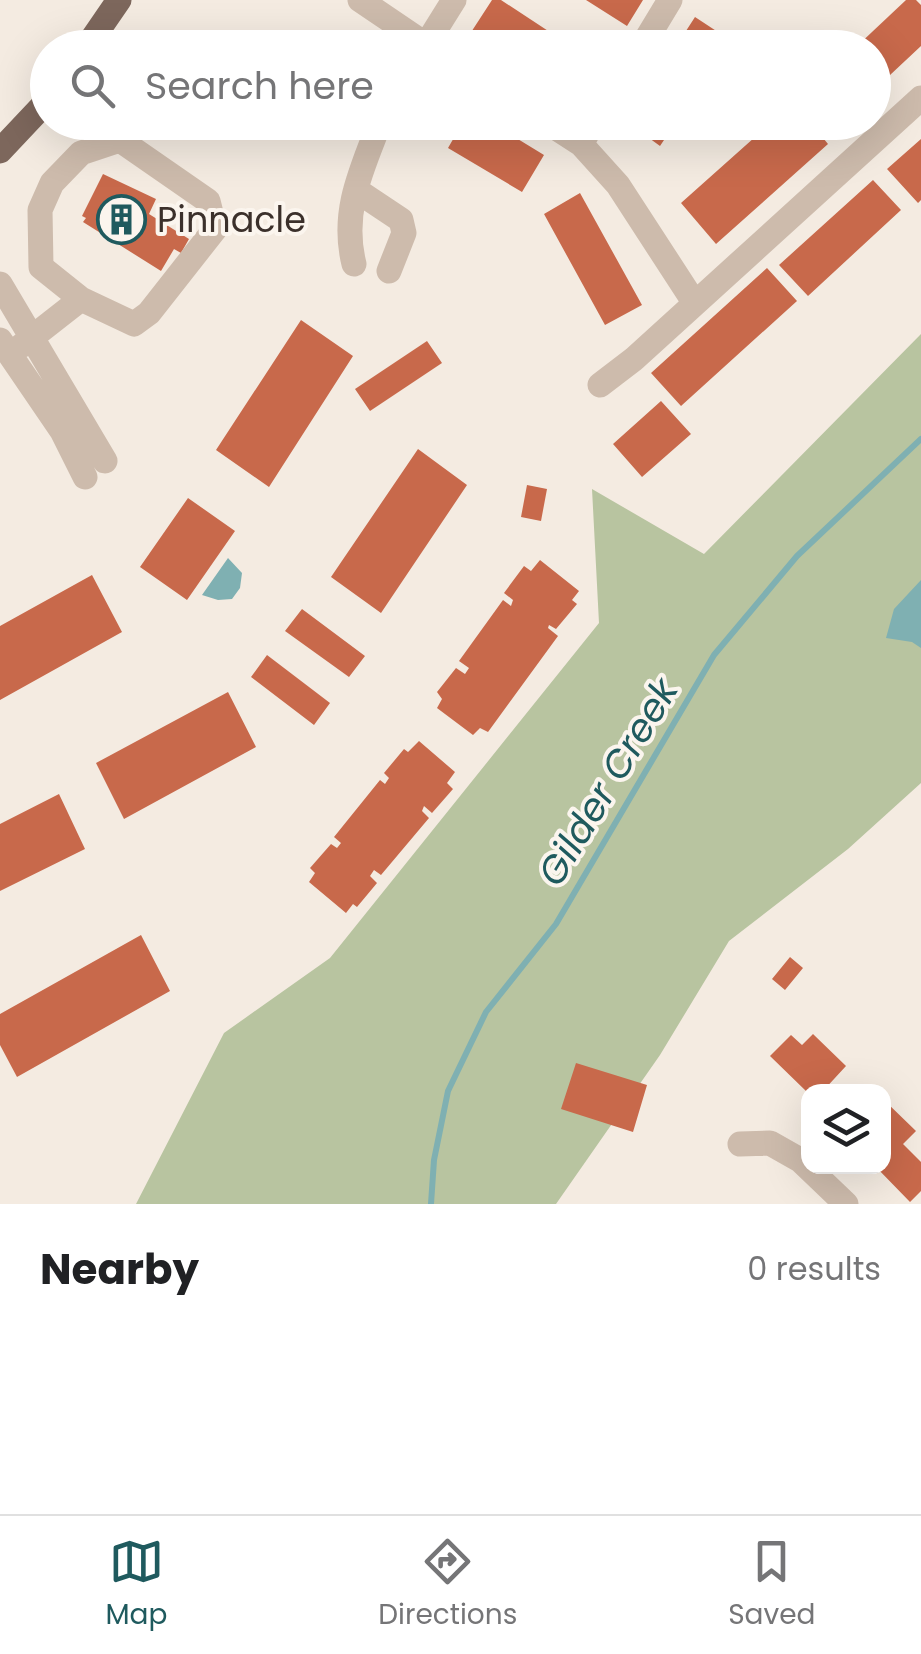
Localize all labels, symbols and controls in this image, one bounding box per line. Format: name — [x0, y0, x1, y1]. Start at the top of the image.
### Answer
search box — [30, 30, 891, 140]
icon: search — [65, 58, 120, 113]
text: Search here — [145, 59, 374, 112]
building icon: Pinnacle — [96, 194, 148, 246]
place label: Pinnacle — [157, 195, 306, 244]
water label: Gilder Creek — [525, 667, 691, 895]
map controls — [801, 1084, 891, 1174]
button: layers — [801, 1084, 891, 1174]
text: Nearby — [40, 1240, 199, 1299]
text: 0 results — [747, 1246, 881, 1291]
tab: Map — [105, 1534, 167, 1636]
tab: Directions — [378, 1534, 517, 1636]
tab: Saved — [728, 1534, 816, 1636]

